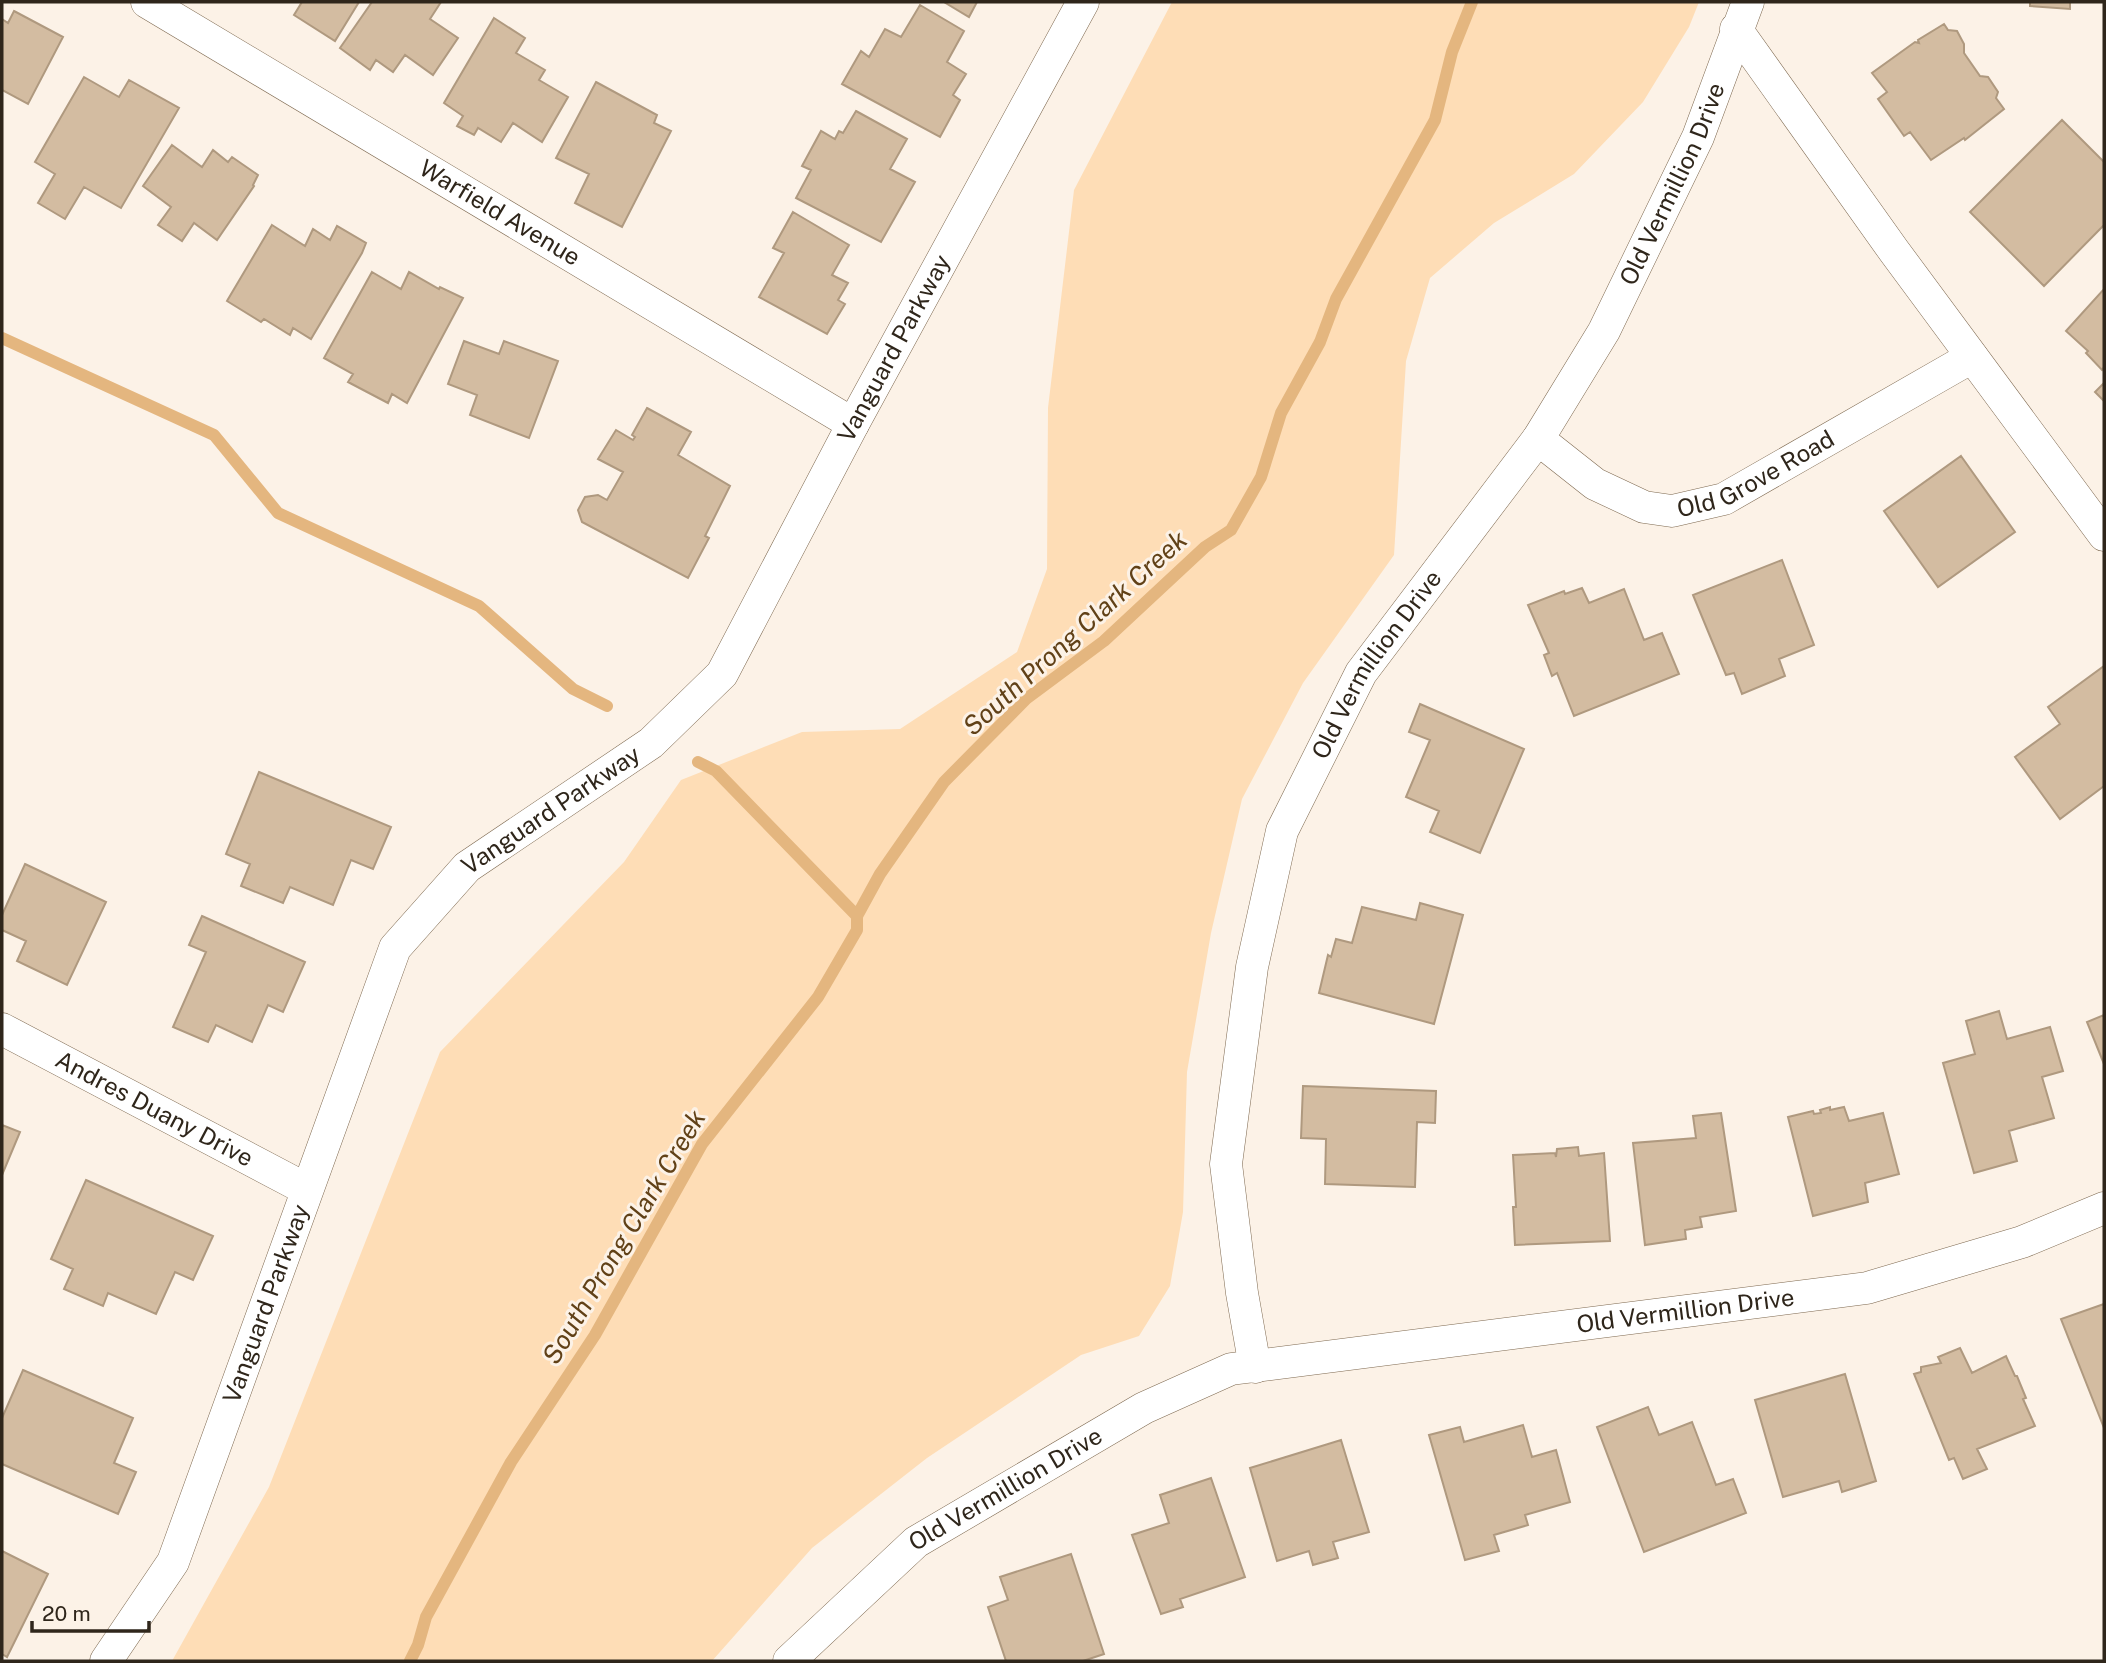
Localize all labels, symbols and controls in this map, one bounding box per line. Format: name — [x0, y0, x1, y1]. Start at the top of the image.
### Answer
street label: Old Vermillion Drive — [1613, 79, 1730, 289]
street label: Warfield Avenue — [415, 153, 586, 271]
street label: Vanguard Parkway — [831, 249, 956, 446]
street label: Old Grove Road — [1674, 424, 1839, 522]
water label: South Prong Clark Creek — [956, 524, 1193, 741]
street label: Old Vermillion Drive — [1305, 564, 1447, 763]
street label: Vanguard Parkway — [456, 739, 645, 880]
street label: Andres Duany Drive — [51, 1045, 258, 1172]
water label: South Prong Clark Creek — [535, 1104, 712, 1369]
street label: Vanguard Parkway — [217, 1200, 314, 1407]
street label: Old Vermillion Drive — [1575, 1282, 1796, 1338]
street label: Old Vermillion Drive — [903, 1421, 1107, 1556]
scale bar — [32, 1590, 149, 1634]
text: 20 m — [42, 1601, 91, 1626]

